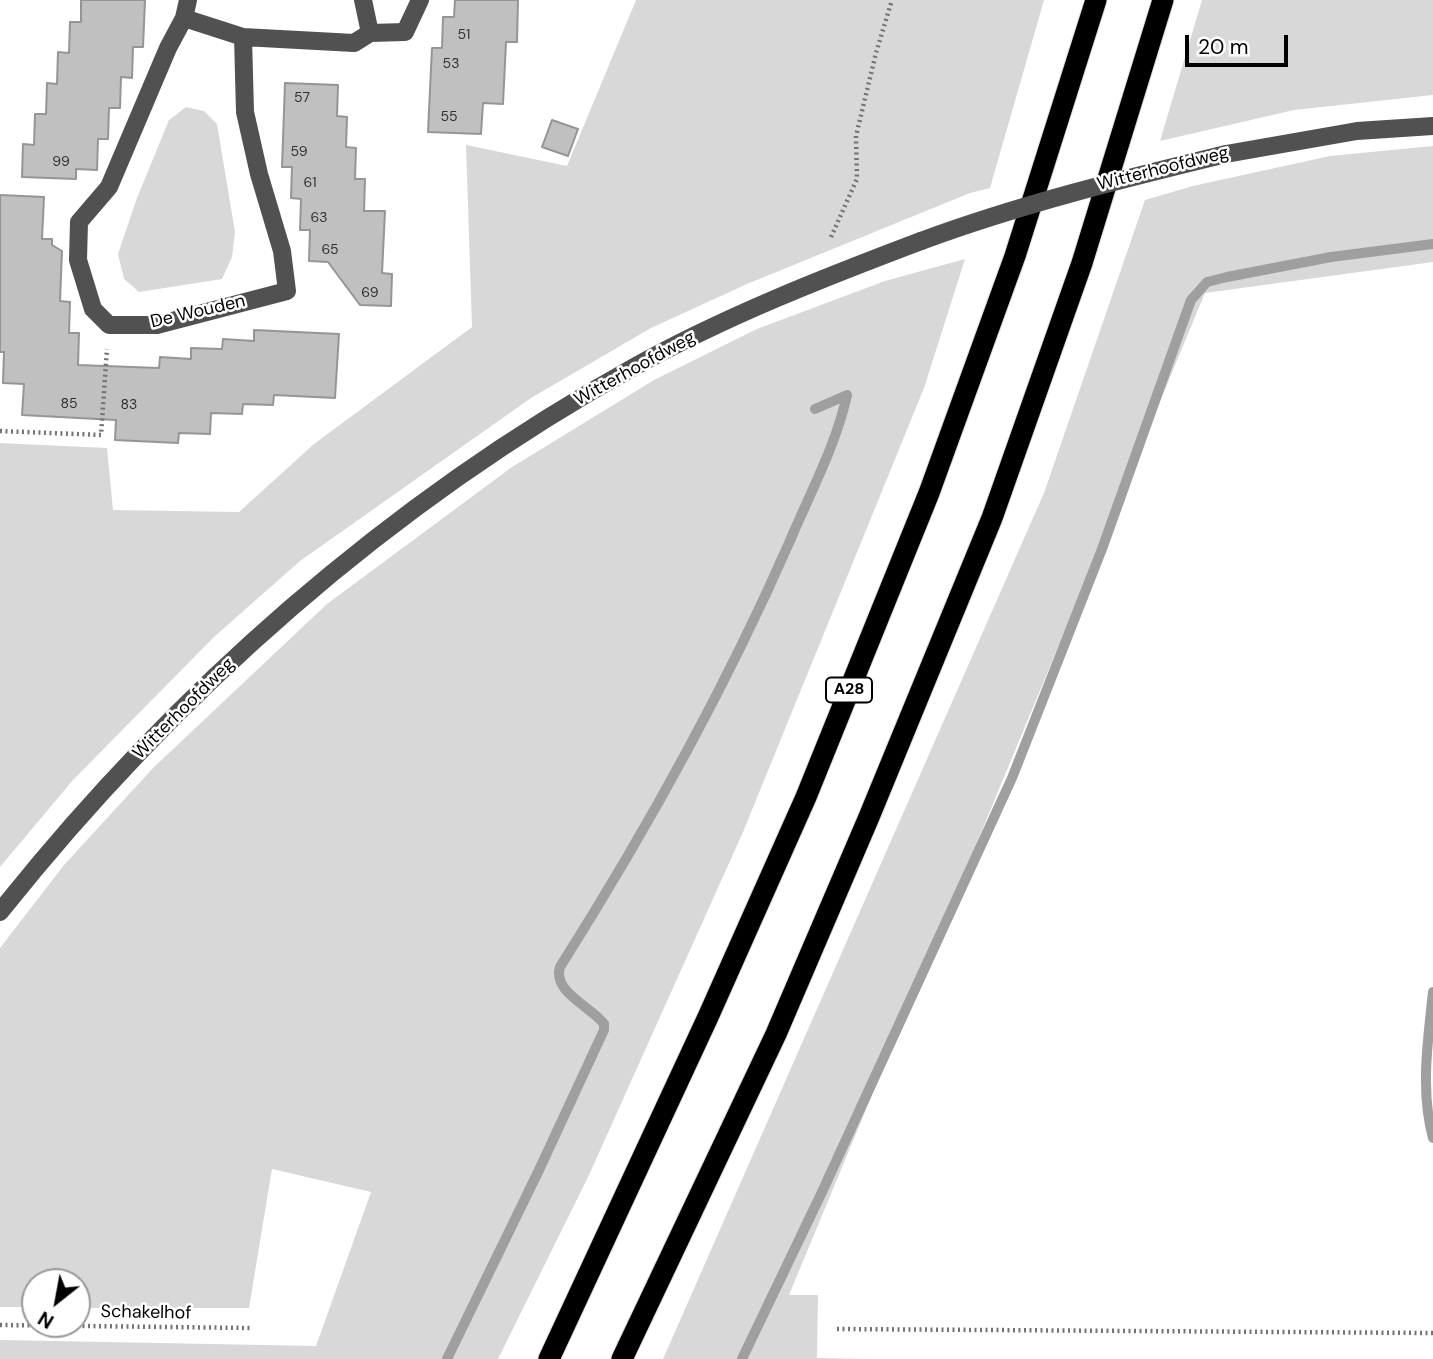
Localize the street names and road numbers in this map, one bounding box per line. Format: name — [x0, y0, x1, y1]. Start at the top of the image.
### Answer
street label: Witterhoofdweg — [1095, 142, 1231, 196]
street label: De Wouden — [148, 291, 248, 333]
street label: Witterhoofdweg — [571, 327, 699, 411]
street label: Witterhoofdweg — [129, 654, 239, 764]
road number: A28 — [826, 678, 872, 702]
street label: Schakelhof — [100, 1301, 192, 1325]

